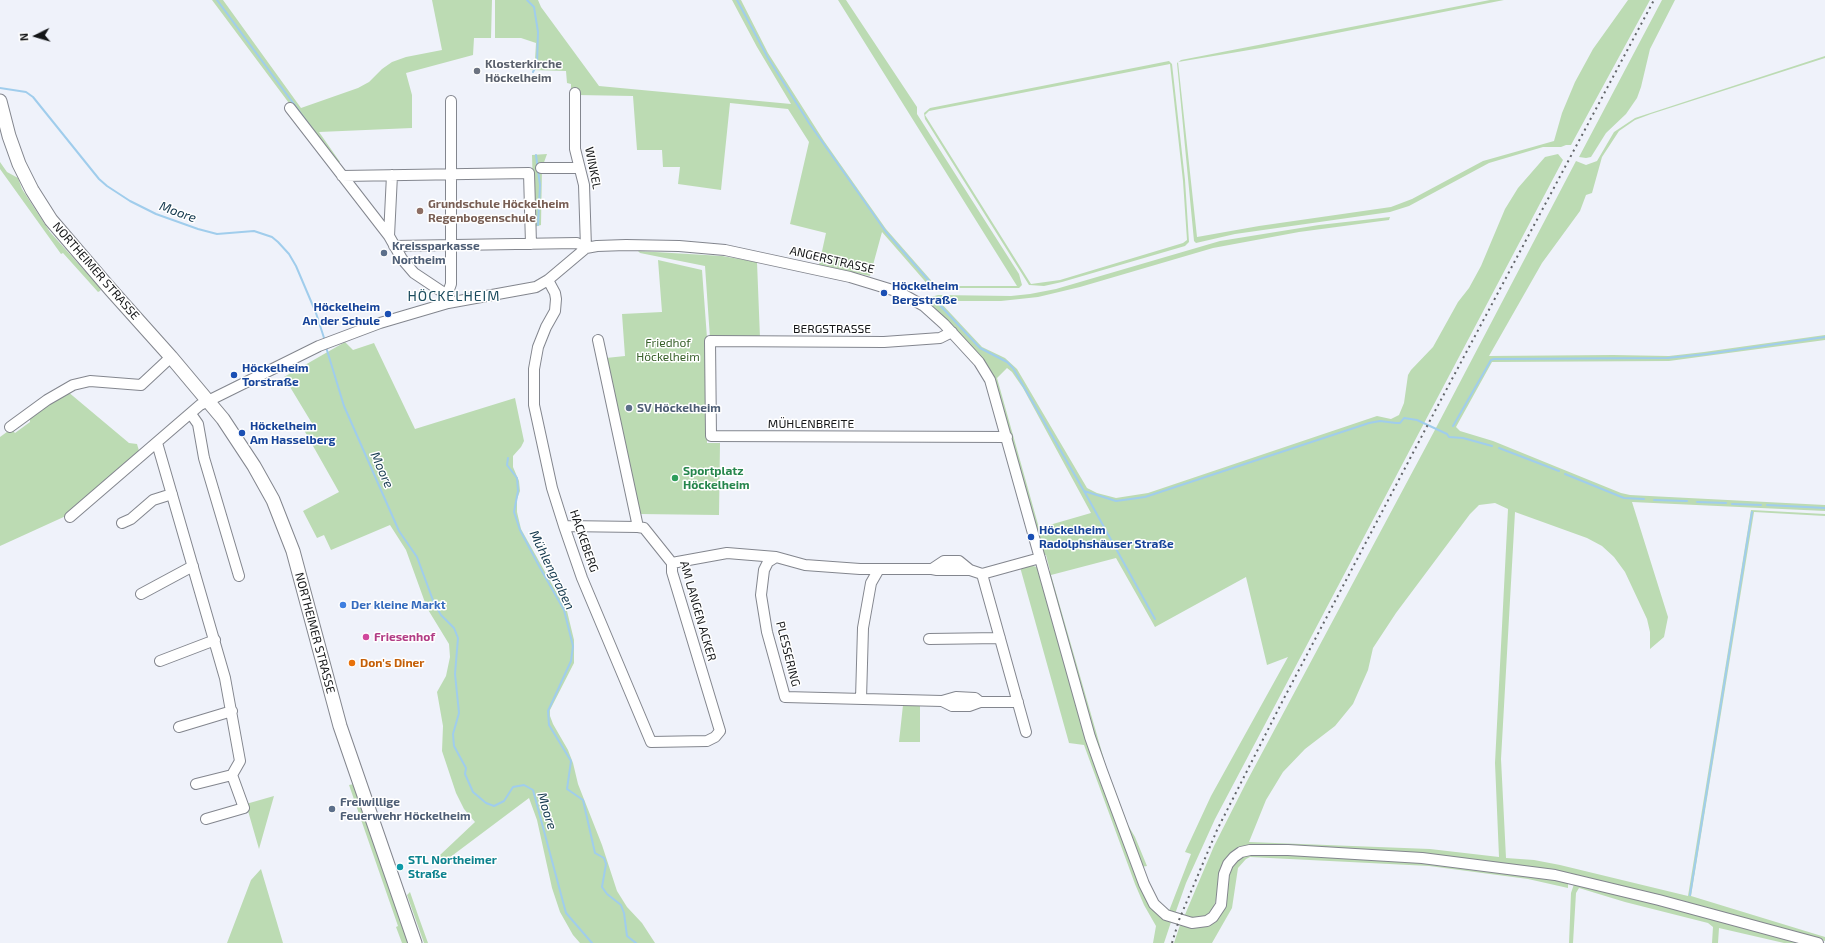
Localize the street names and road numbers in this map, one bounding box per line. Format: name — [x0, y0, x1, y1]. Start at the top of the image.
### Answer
street label: WINKEL — [582, 146, 604, 190]
street label: NORTHEIMER STRASSE — [50, 219, 142, 323]
street label: ANGERSTRASSE — [788, 243, 876, 277]
street label: BERGSTRASSE — [793, 322, 871, 336]
street label: MÜHLENBREITE — [768, 417, 854, 431]
street label: HACKEBERG — [567, 508, 601, 574]
street label: AM LANGEN ACKER — [677, 559, 719, 663]
street label: NORTHEIMER STRASSE — [292, 571, 338, 695]
street label: PLESSERING — [773, 620, 803, 688]

